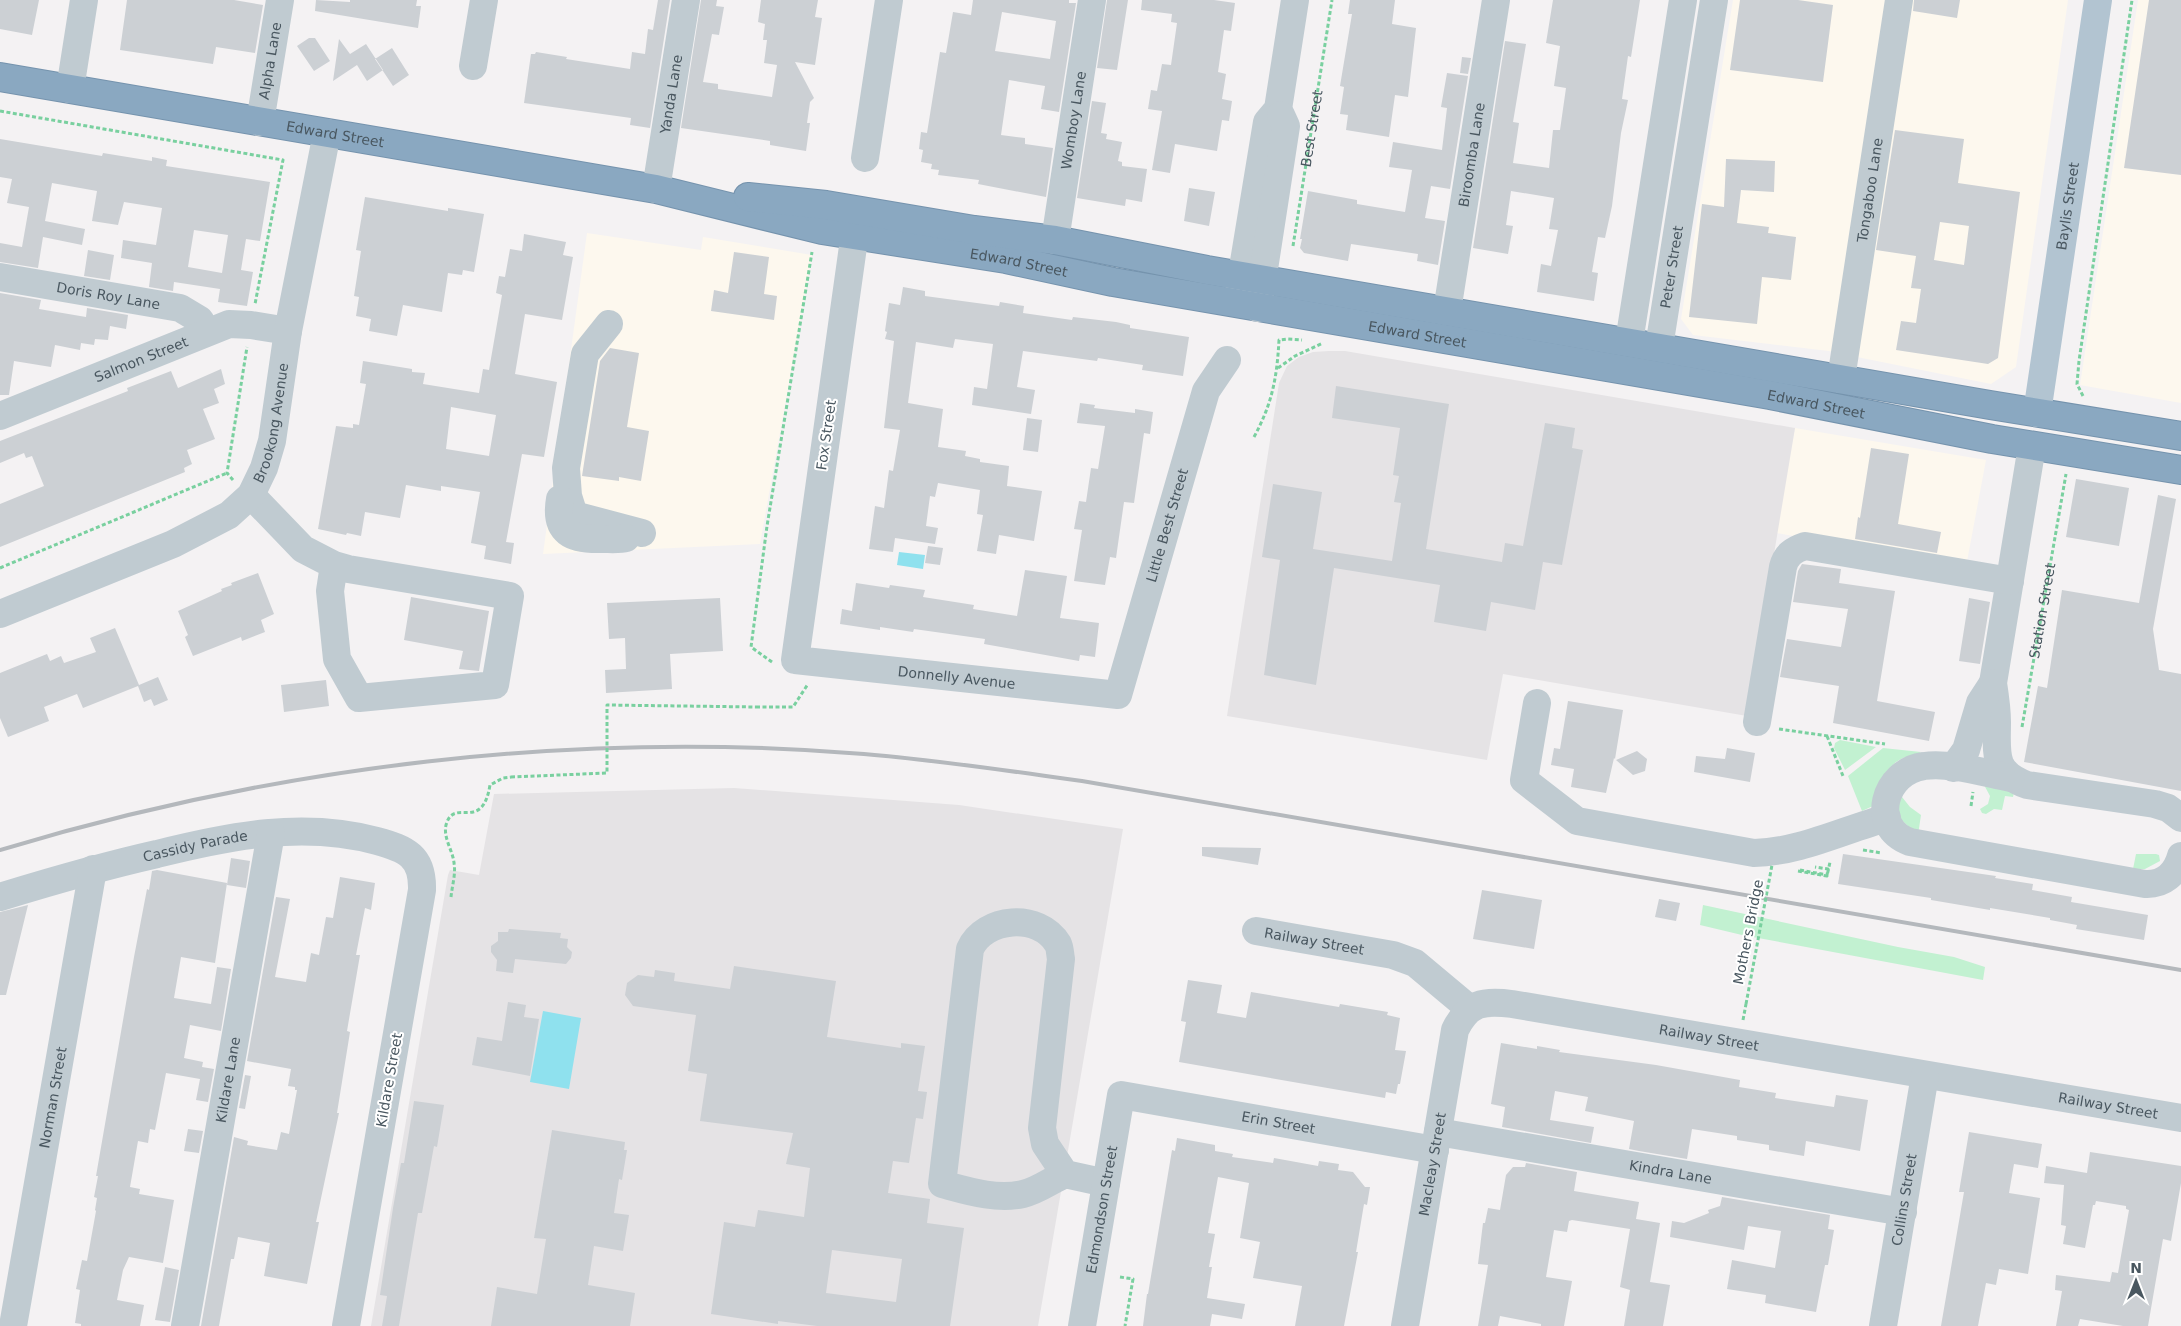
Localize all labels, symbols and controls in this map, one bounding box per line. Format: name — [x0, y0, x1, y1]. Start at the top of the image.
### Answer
street label: Alpha Lane — [256, 21, 284, 101]
street label: Yanda Lane — [657, 53, 685, 136]
street label: Womboy Lane — [1058, 70, 1089, 171]
street label: Best Street — [1298, 88, 1326, 168]
street label: Biroomba Lane — [1455, 102, 1488, 208]
street label: Edward Street — [285, 118, 386, 151]
street label: Tongaboo Lane — [1854, 137, 1886, 245]
street label: Baylis Street — [2053, 161, 2082, 251]
street label: Peter Street — [1657, 224, 1686, 309]
street label: Edward Street — [969, 245, 1070, 280]
street label: Doris Roy Lane — [55, 279, 162, 312]
street label: Edward Street — [1367, 318, 1468, 351]
street label: Salmon Street — [92, 333, 191, 385]
street label: Brookong Avenue — [250, 362, 291, 486]
street label: Edward Street — [1766, 387, 1867, 422]
street label: Fox Street — [813, 398, 839, 471]
street label: Little Best Street — [1143, 466, 1191, 584]
street label: Station Street — [2026, 561, 2058, 660]
street label: Donnelly Avenue — [897, 663, 1016, 692]
street label: Cassidy Parade — [141, 827, 249, 865]
street label: Mothers Bridge — [1730, 878, 1766, 986]
street label: Railway Street — [1263, 925, 1366, 958]
street label: Railway Street — [1658, 1021, 1761, 1054]
street label: Kildare Street — [373, 1031, 405, 1128]
street label: Kildare Lane — [213, 1036, 243, 1124]
street label: Norman Street — [36, 1045, 70, 1149]
street label: Railway Street — [2057, 1089, 2160, 1122]
street label: Erin Street — [1240, 1108, 1317, 1137]
street label: Macleay Street — [1416, 1111, 1449, 1217]
street label: Edmondson Street — [1083, 1144, 1120, 1275]
street label: Collins Street — [1889, 1152, 1920, 1247]
street label: Kindra Lane — [1628, 1157, 1713, 1187]
north arrow — [2111, 1256, 2161, 1306]
text: N — [2130, 1260, 2142, 1276]

